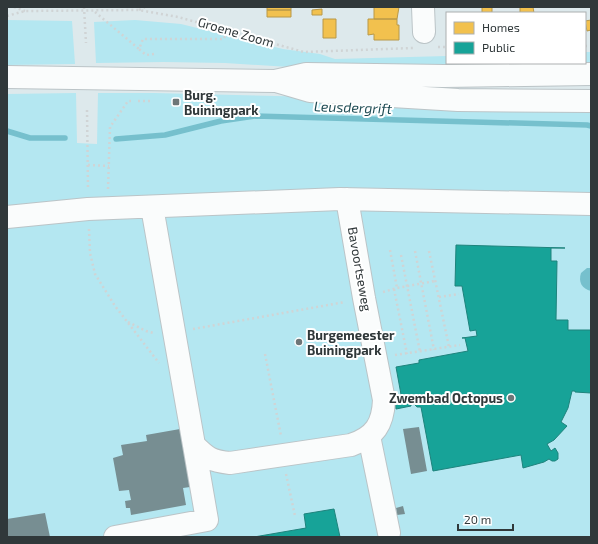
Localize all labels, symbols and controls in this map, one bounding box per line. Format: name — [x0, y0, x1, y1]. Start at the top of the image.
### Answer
legend — [446, 12, 586, 64]
street label: Groene Zoom — [196, 13, 276, 51]
text: Homes — [482, 20, 520, 34]
text: Public — [482, 40, 515, 54]
place label: Burg. Buiningpark — [184, 87, 259, 118]
marker: Burg. Buiningpark — [171, 97, 181, 107]
water label: Leusdergrift — [314, 97, 393, 117]
street label: Bavoortseweg — [345, 226, 375, 312]
place label: Burgemeester Buiningpark — [307, 327, 395, 358]
marker: Burgemeester Buiningpark — [294, 337, 304, 347]
place label: Zwembad Octopus — [389, 390, 503, 406]
marker: Zwembad Octopus — [506, 393, 516, 403]
scale bar — [458, 506, 513, 532]
text: 20 m — [464, 512, 491, 526]

